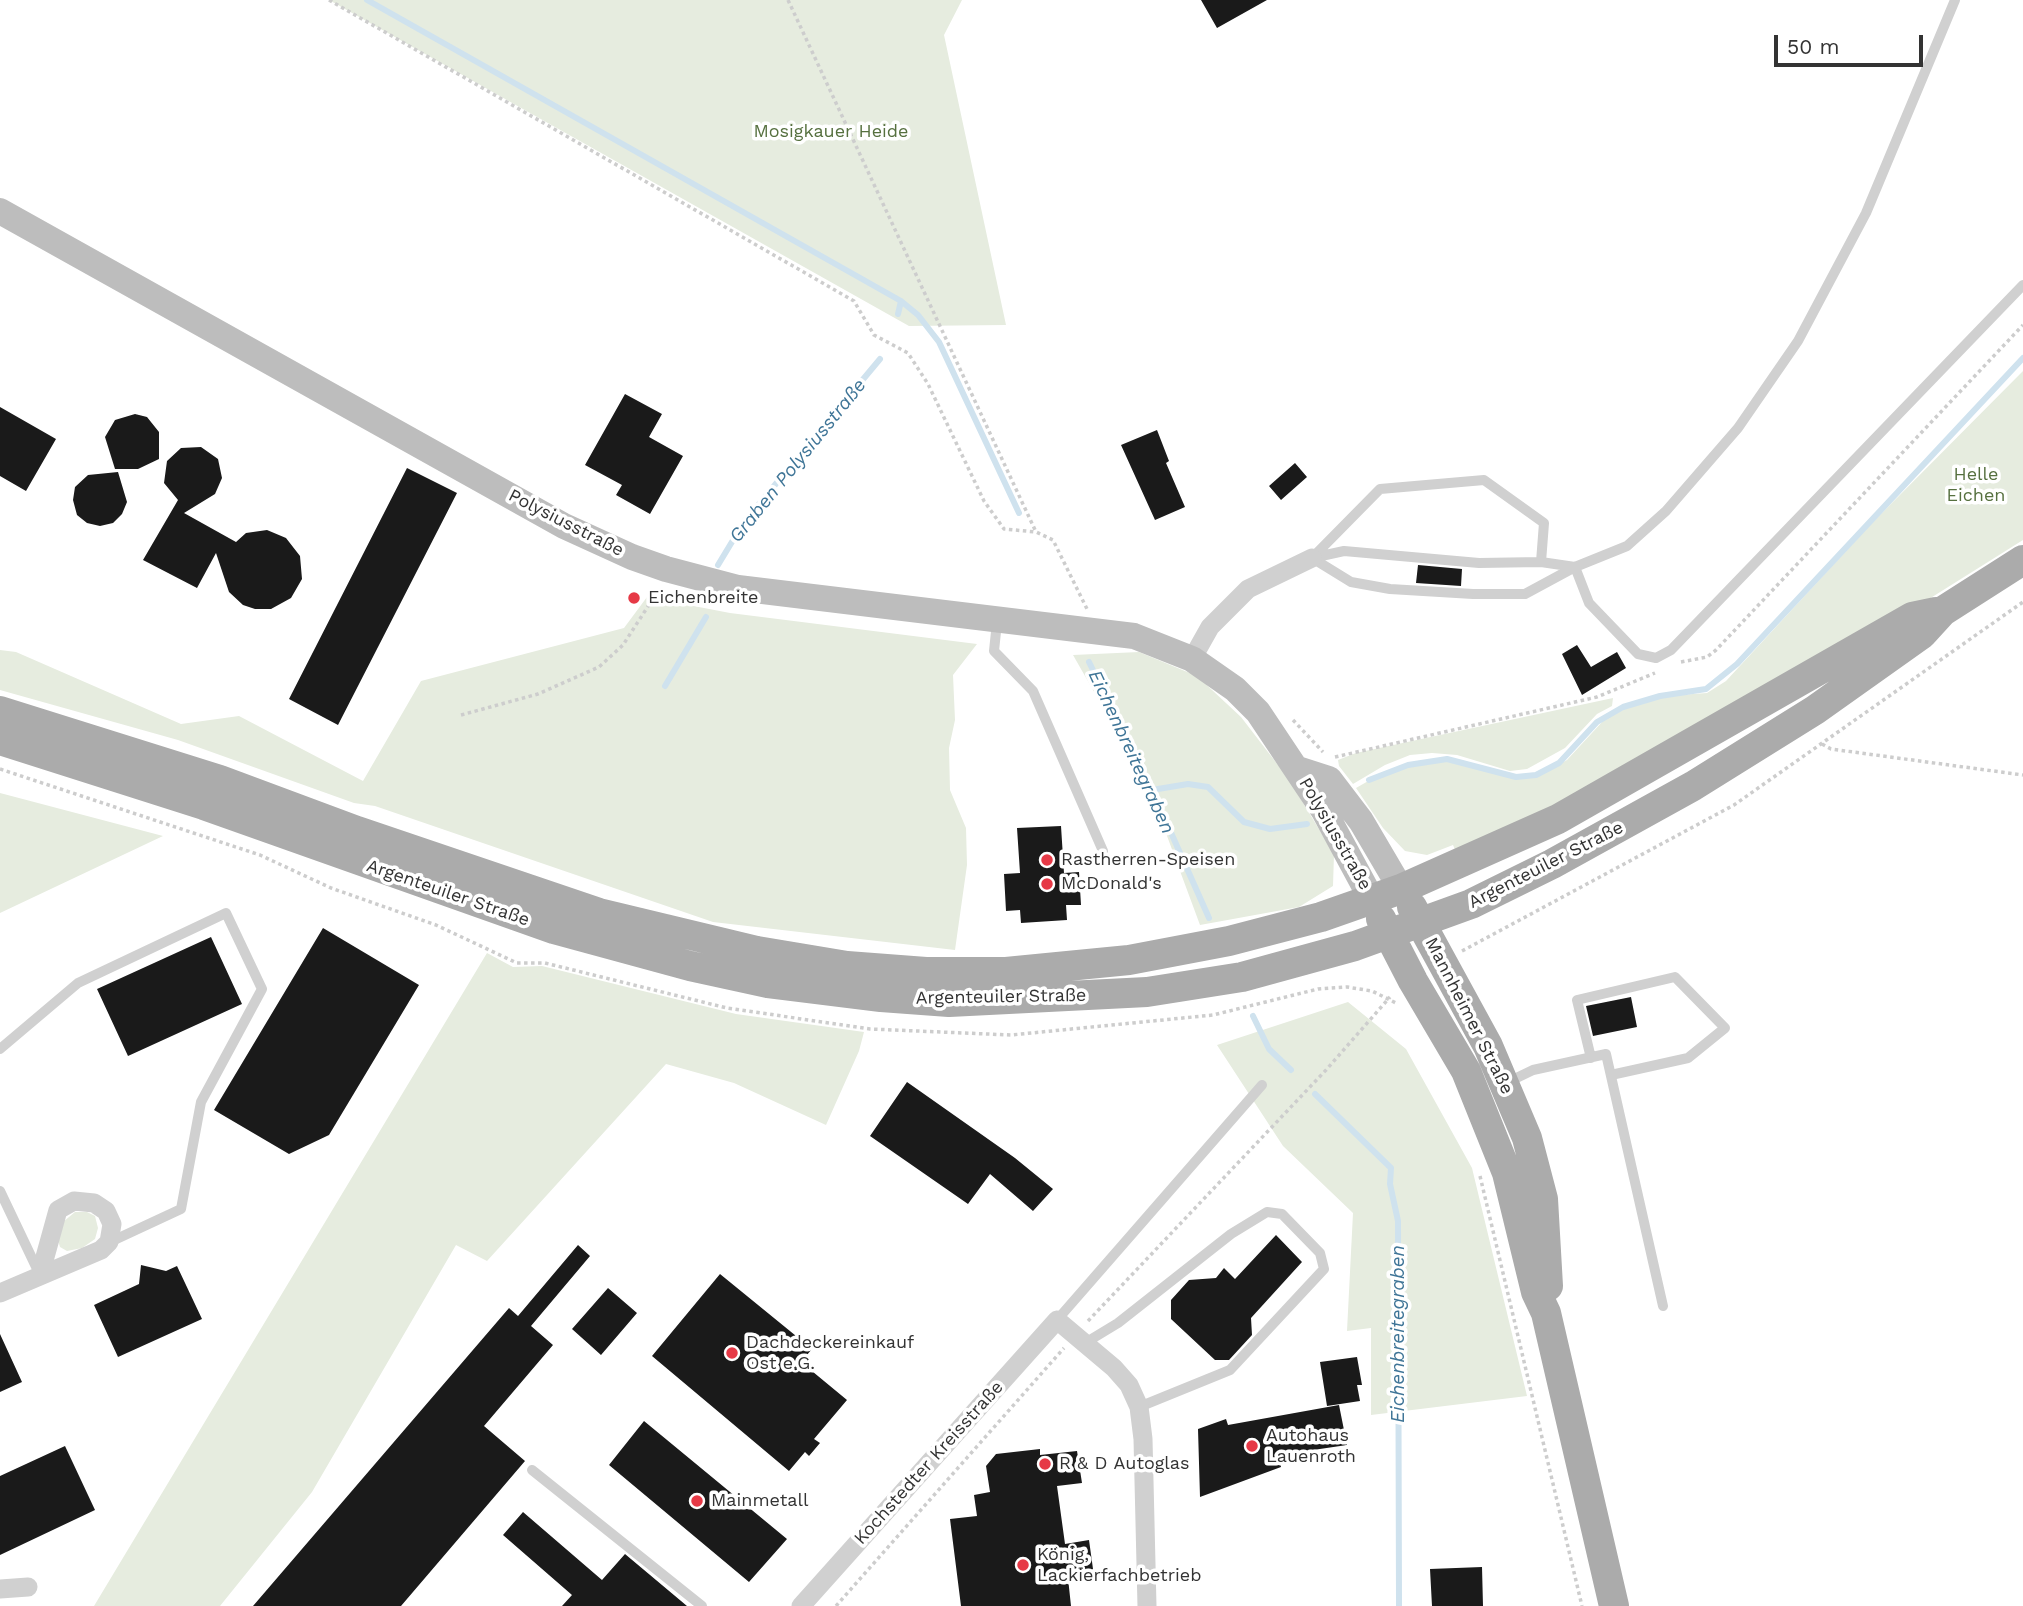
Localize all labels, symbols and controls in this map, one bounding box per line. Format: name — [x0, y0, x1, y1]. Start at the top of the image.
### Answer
scale bar — [1778, 21, 1927, 65]
text: 50 m — [1787, 34, 1839, 59]
park label: Mosigkauer Heide — [754, 121, 908, 143]
water label: Graben Polysiusstraße — [725, 374, 871, 548]
park label: Helle Eichen — [1946, 464, 2006, 506]
street label: Polysiusstraße — [505, 485, 627, 561]
place label: Eichenbreite — [648, 587, 758, 609]
marker: Eichenbreite — [626, 590, 642, 606]
water label: Eichenbreitegraben — [1083, 667, 1179, 837]
street label: Polysiusstraße — [1294, 774, 1376, 894]
street label: Argenteuiler Straße — [1465, 817, 1627, 913]
place label: Rastherren-Speisen — [1061, 849, 1235, 871]
marker: Rastherren-Speisen — [1039, 852, 1055, 868]
street label: Argenteuiler Straße — [364, 855, 532, 931]
place label: McDonald's — [1061, 873, 1162, 895]
marker: McDonald's — [1039, 876, 1055, 892]
street label: Mannheimer Straße — [1420, 934, 1518, 1098]
street label: Argenteuiler Straße — [915, 985, 1087, 1009]
water label: Eichenbreitegraben — [1387, 1245, 1409, 1423]
place label: Dachdeckereinkauf Ost e.G. — [746, 1332, 914, 1374]
marker: Dachdeckereinkauf Ost e.G. — [724, 1345, 740, 1361]
street label: Kochstedter Kreisstraße — [850, 1377, 1008, 1549]
place label: Autohaus Lauenroth — [1266, 1425, 1356, 1468]
marker: Autohaus Lauenroth — [1244, 1438, 1260, 1454]
place label: R & D Autoglas — [1059, 1453, 1189, 1475]
marker: R & D Autoglas — [1037, 1456, 1053, 1472]
place label: Mainmetall — [711, 1490, 808, 1512]
marker: Mainmetall — [689, 1493, 705, 1509]
place label: König, Lackierfachbetrieb — [1037, 1544, 1201, 1586]
marker: König, Lackierfachbetrieb — [1015, 1557, 1031, 1573]

